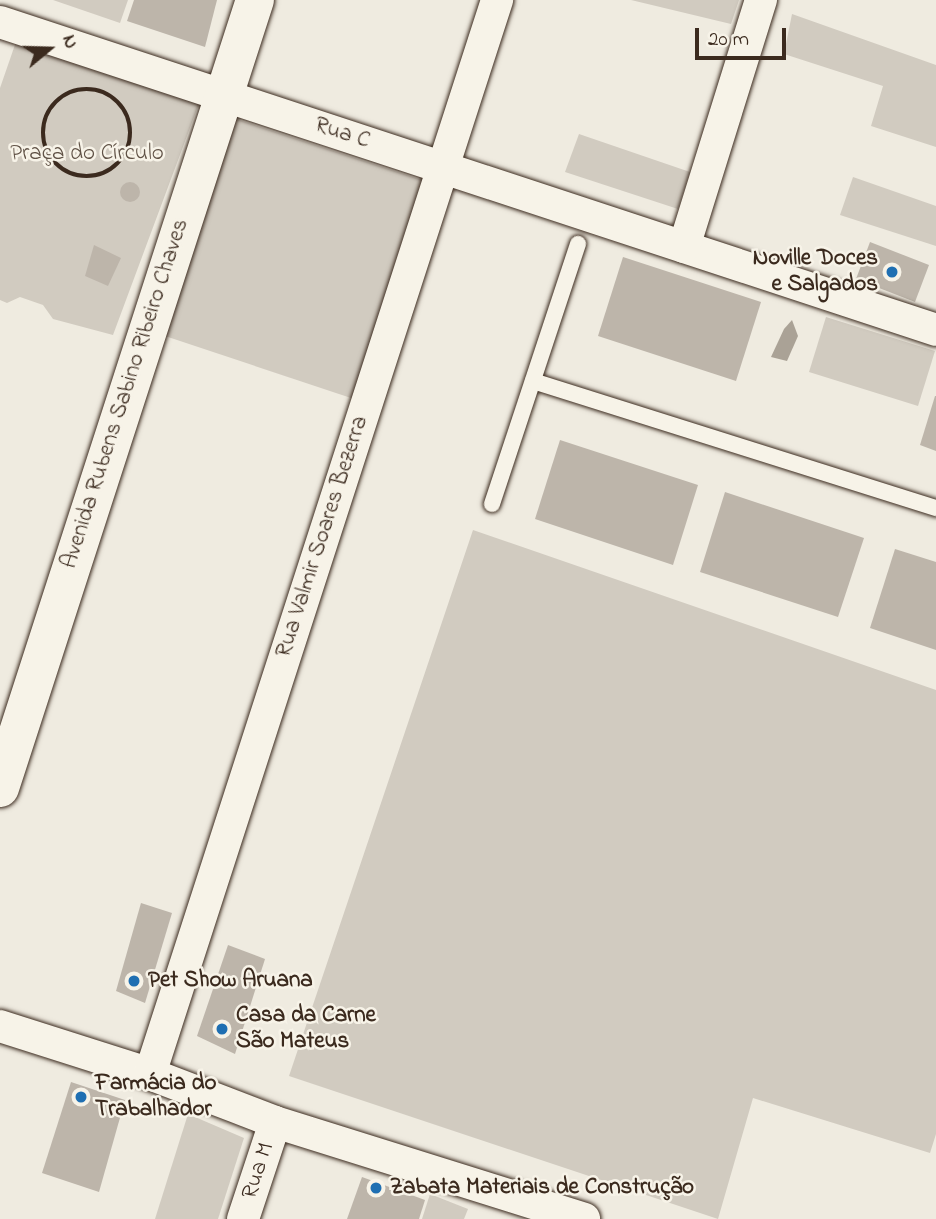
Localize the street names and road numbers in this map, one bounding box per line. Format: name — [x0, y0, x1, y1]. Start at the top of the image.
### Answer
street label: Rua C — [311, 112, 373, 156]
street label: Avenida Rubens Sabino Ribeiro Chaves — [56, 216, 196, 572]
street label: Rua Valmir Soares Bezerra — [271, 413, 375, 661]
street label: Rua M — [237, 1139, 281, 1203]

